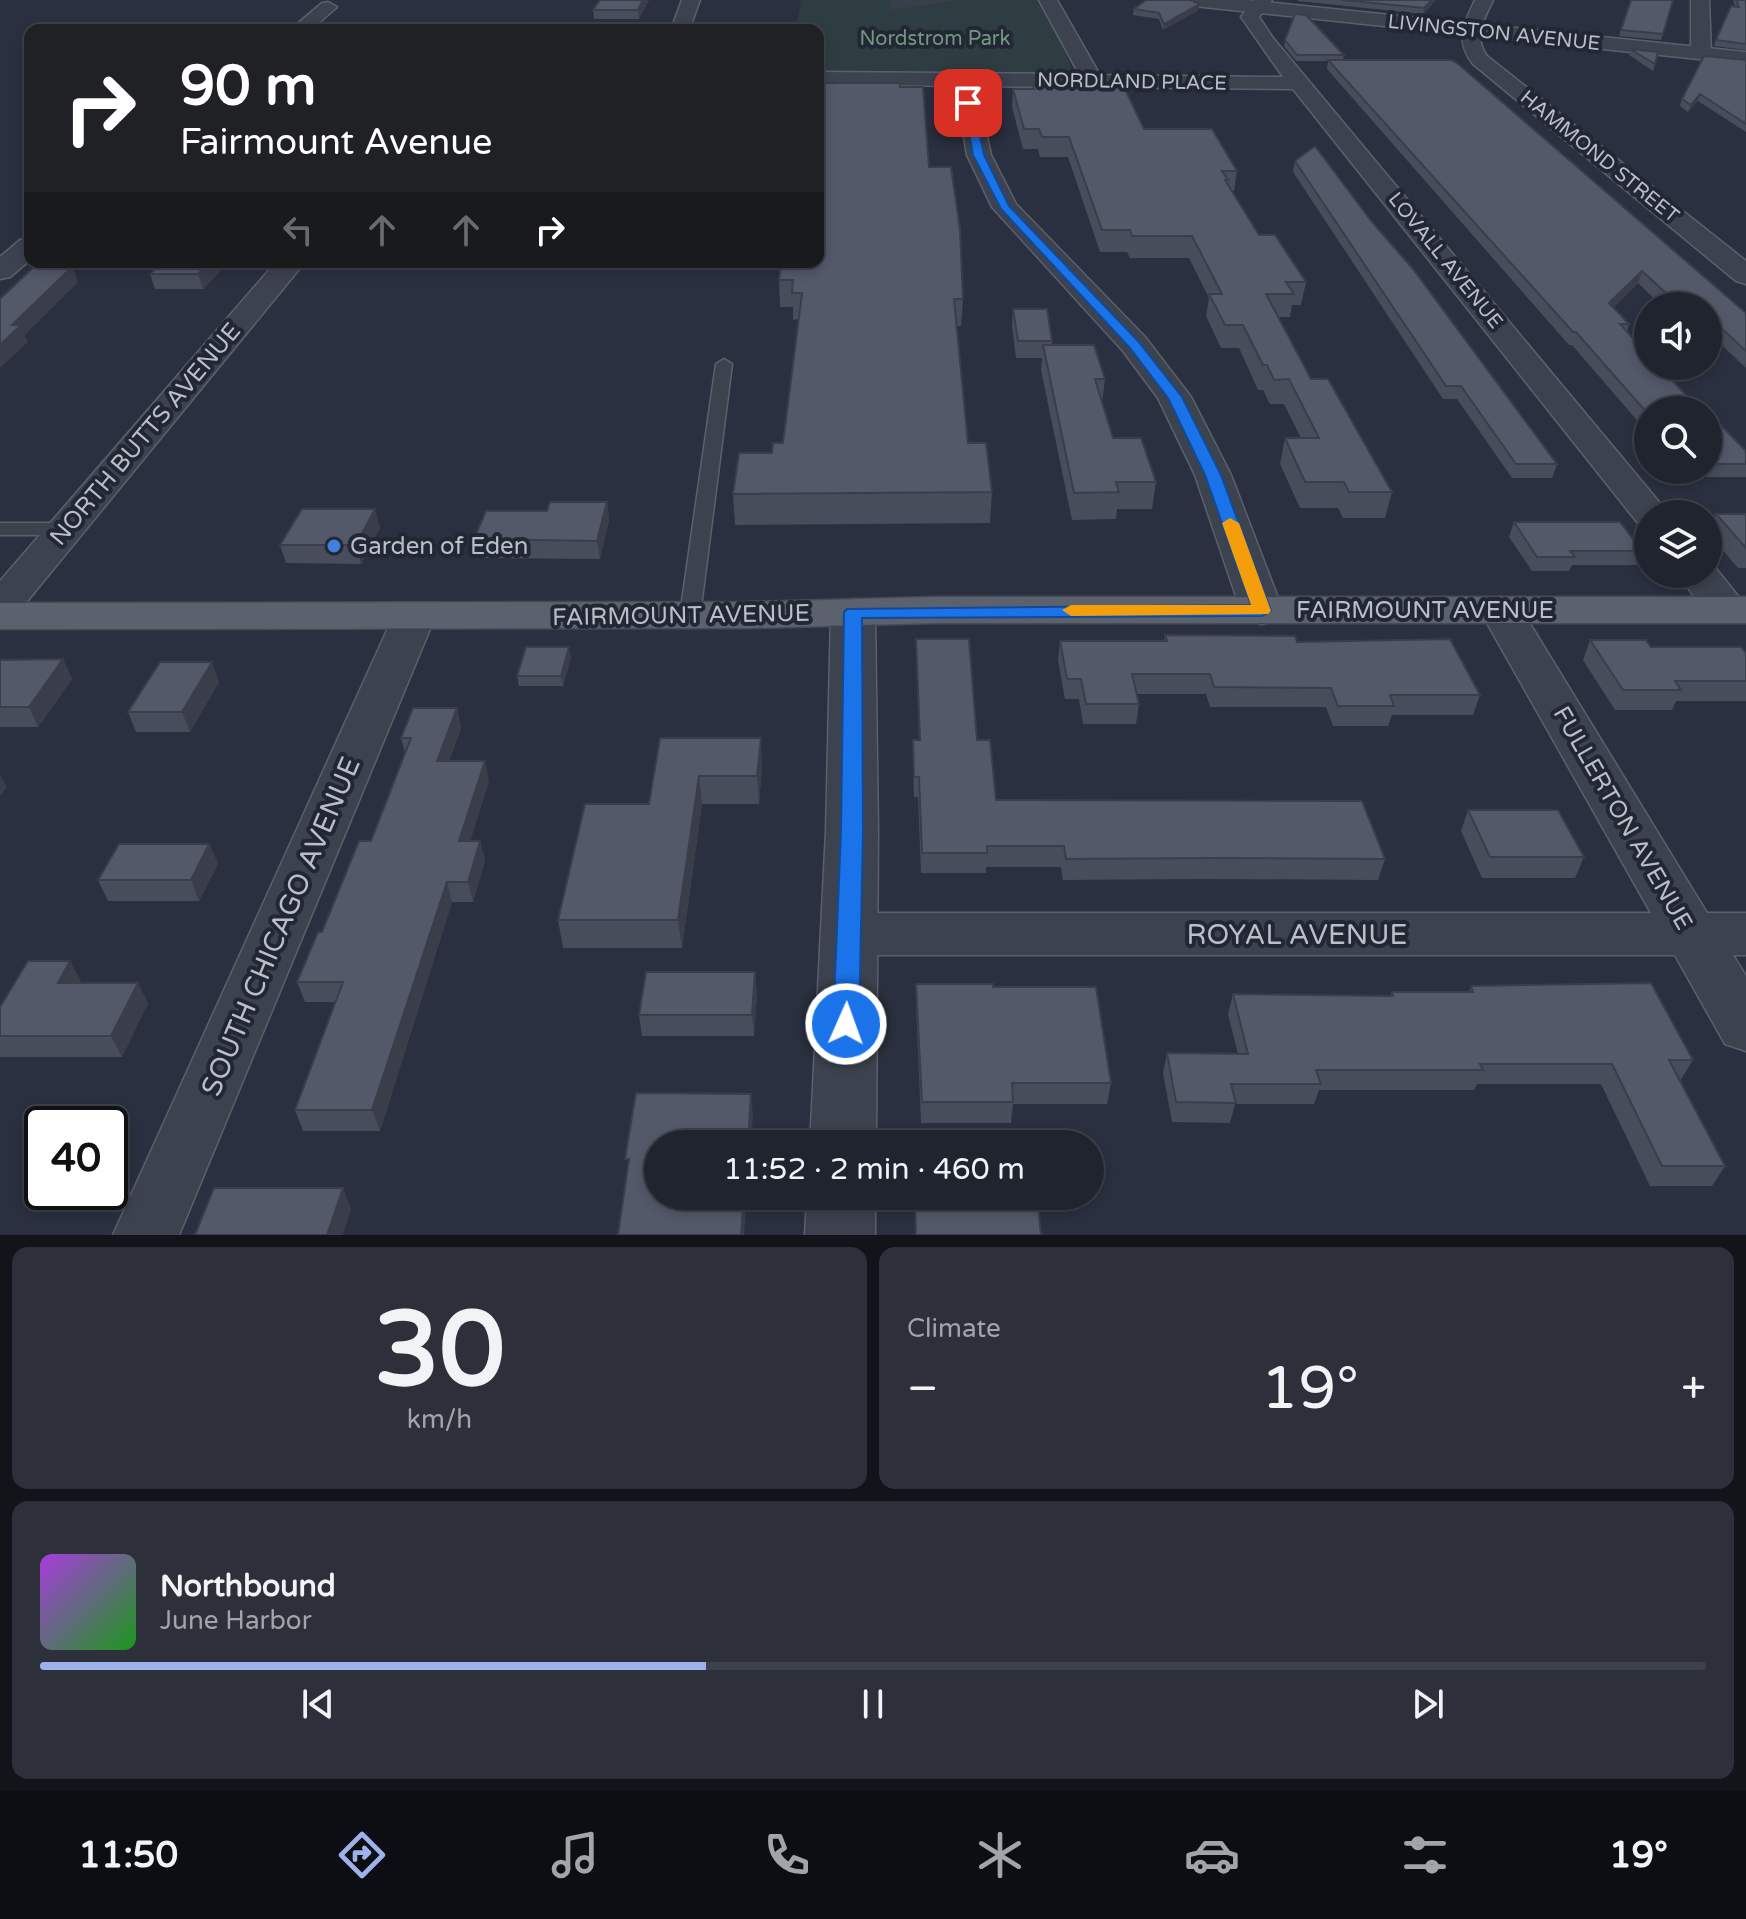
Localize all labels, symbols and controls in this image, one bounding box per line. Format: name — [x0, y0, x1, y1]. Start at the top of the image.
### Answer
street label: LIVINGSTON AVENUE — [1386, 10, 1601, 56]
park label: Nordstrom Park — [860, 27, 1011, 51]
text: 90 m — [180, 53, 316, 120]
icon: right — [48, 56, 152, 160]
street label: NORDLAND PLACE — [1037, 68, 1227, 96]
pin — [934, 69, 1002, 137]
icon: arrive — [946, 81, 990, 125]
street label: HAMMOND STREET — [1515, 85, 1683, 228]
text: Fairmount Avenue — [180, 121, 492, 164]
street label: LOVALL AVENUE — [1383, 188, 1508, 334]
icon: left — [276, 208, 320, 252]
icon: ahead — [360, 208, 404, 252]
icon: ahead — [444, 208, 488, 252]
icon: right — [528, 208, 572, 252]
map controls — [1634, 292, 1722, 588]
button: sound — [1634, 292, 1722, 380]
street label: NORTH BUTTS AVENUE — [44, 317, 247, 551]
button: search — [1634, 396, 1722, 484]
button: layers — [1634, 500, 1722, 588]
place label: Garden of Eden — [350, 532, 528, 561]
marker: Garden of Eden — [325, 537, 343, 555]
street label: FAIRMOUNT AVENUE — [1296, 596, 1554, 625]
street label: FAIRMOUNT AVENUE — [552, 599, 810, 632]
street label: FULLERTON AVENUE — [1547, 701, 1698, 935]
street label: SOUTH CHICAGO AVENUE — [194, 752, 368, 1101]
street label: ROYAL AVENUE — [1187, 918, 1407, 952]
position arrow — [804, 982, 888, 1066]
speed limit sign: 40 — [24, 1106, 128, 1210]
text: 11:52 · 2 min · 460 m — [723, 1151, 1025, 1188]
text: 30 — [374, 1289, 505, 1414]
text: Climate — [907, 1313, 1001, 1344]
text: 19° — [1261, 1353, 1359, 1425]
text: − — [907, 1363, 938, 1416]
text: + — [1681, 1363, 1706, 1416]
text: km/h — [407, 1404, 472, 1435]
text: Northbound — [160, 1568, 336, 1605]
text: June Harbor — [160, 1605, 312, 1636]
icon: previous — [296, 1682, 340, 1726]
icon: pause — [851, 1682, 895, 1726]
icon: next — [1406, 1682, 1450, 1726]
icon: directions — [334, 1827, 390, 1883]
icon: music — [547, 1827, 603, 1883]
icon: phone — [759, 1827, 815, 1883]
icon: climate — [972, 1827, 1028, 1883]
icon: car — [1184, 1827, 1240, 1883]
icon: filters — [1397, 1827, 1453, 1883]
text: 11:50 — [78, 1834, 178, 1877]
text: 19° — [1609, 1834, 1668, 1877]

